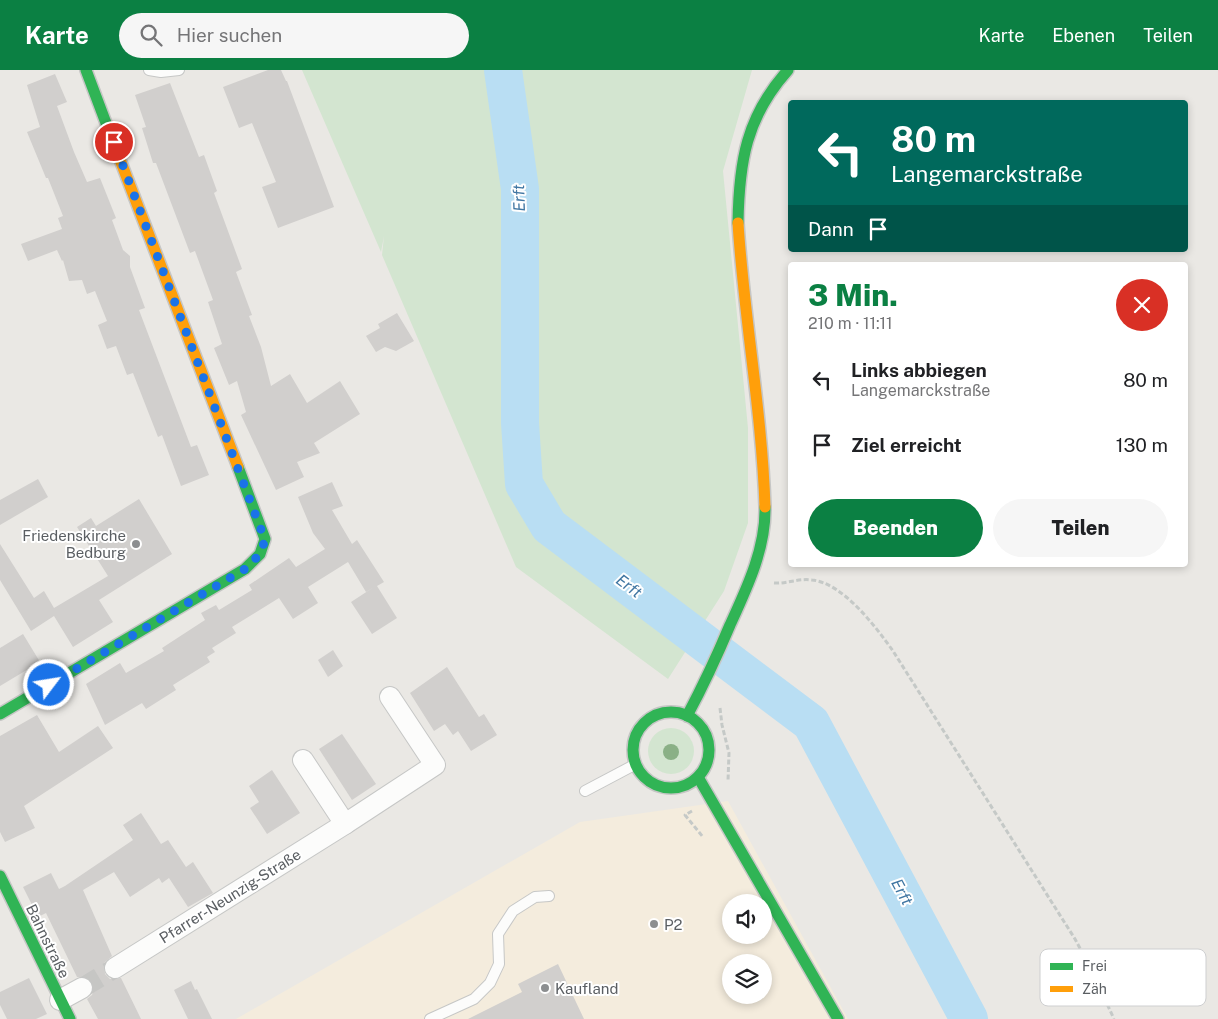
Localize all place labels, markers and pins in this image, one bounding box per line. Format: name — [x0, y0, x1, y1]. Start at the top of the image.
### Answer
pin — [93, 121, 135, 163]
place label: Friedenskirche Bedburg — [22, 527, 126, 561]
marker: Friedenskirche Bedburg — [130, 538, 142, 550]
place label: P2 — [664, 916, 683, 933]
marker: P2 — [648, 918, 660, 930]
place label: Kaufland — [555, 980, 618, 997]
marker: Kaufland — [539, 982, 551, 994]

